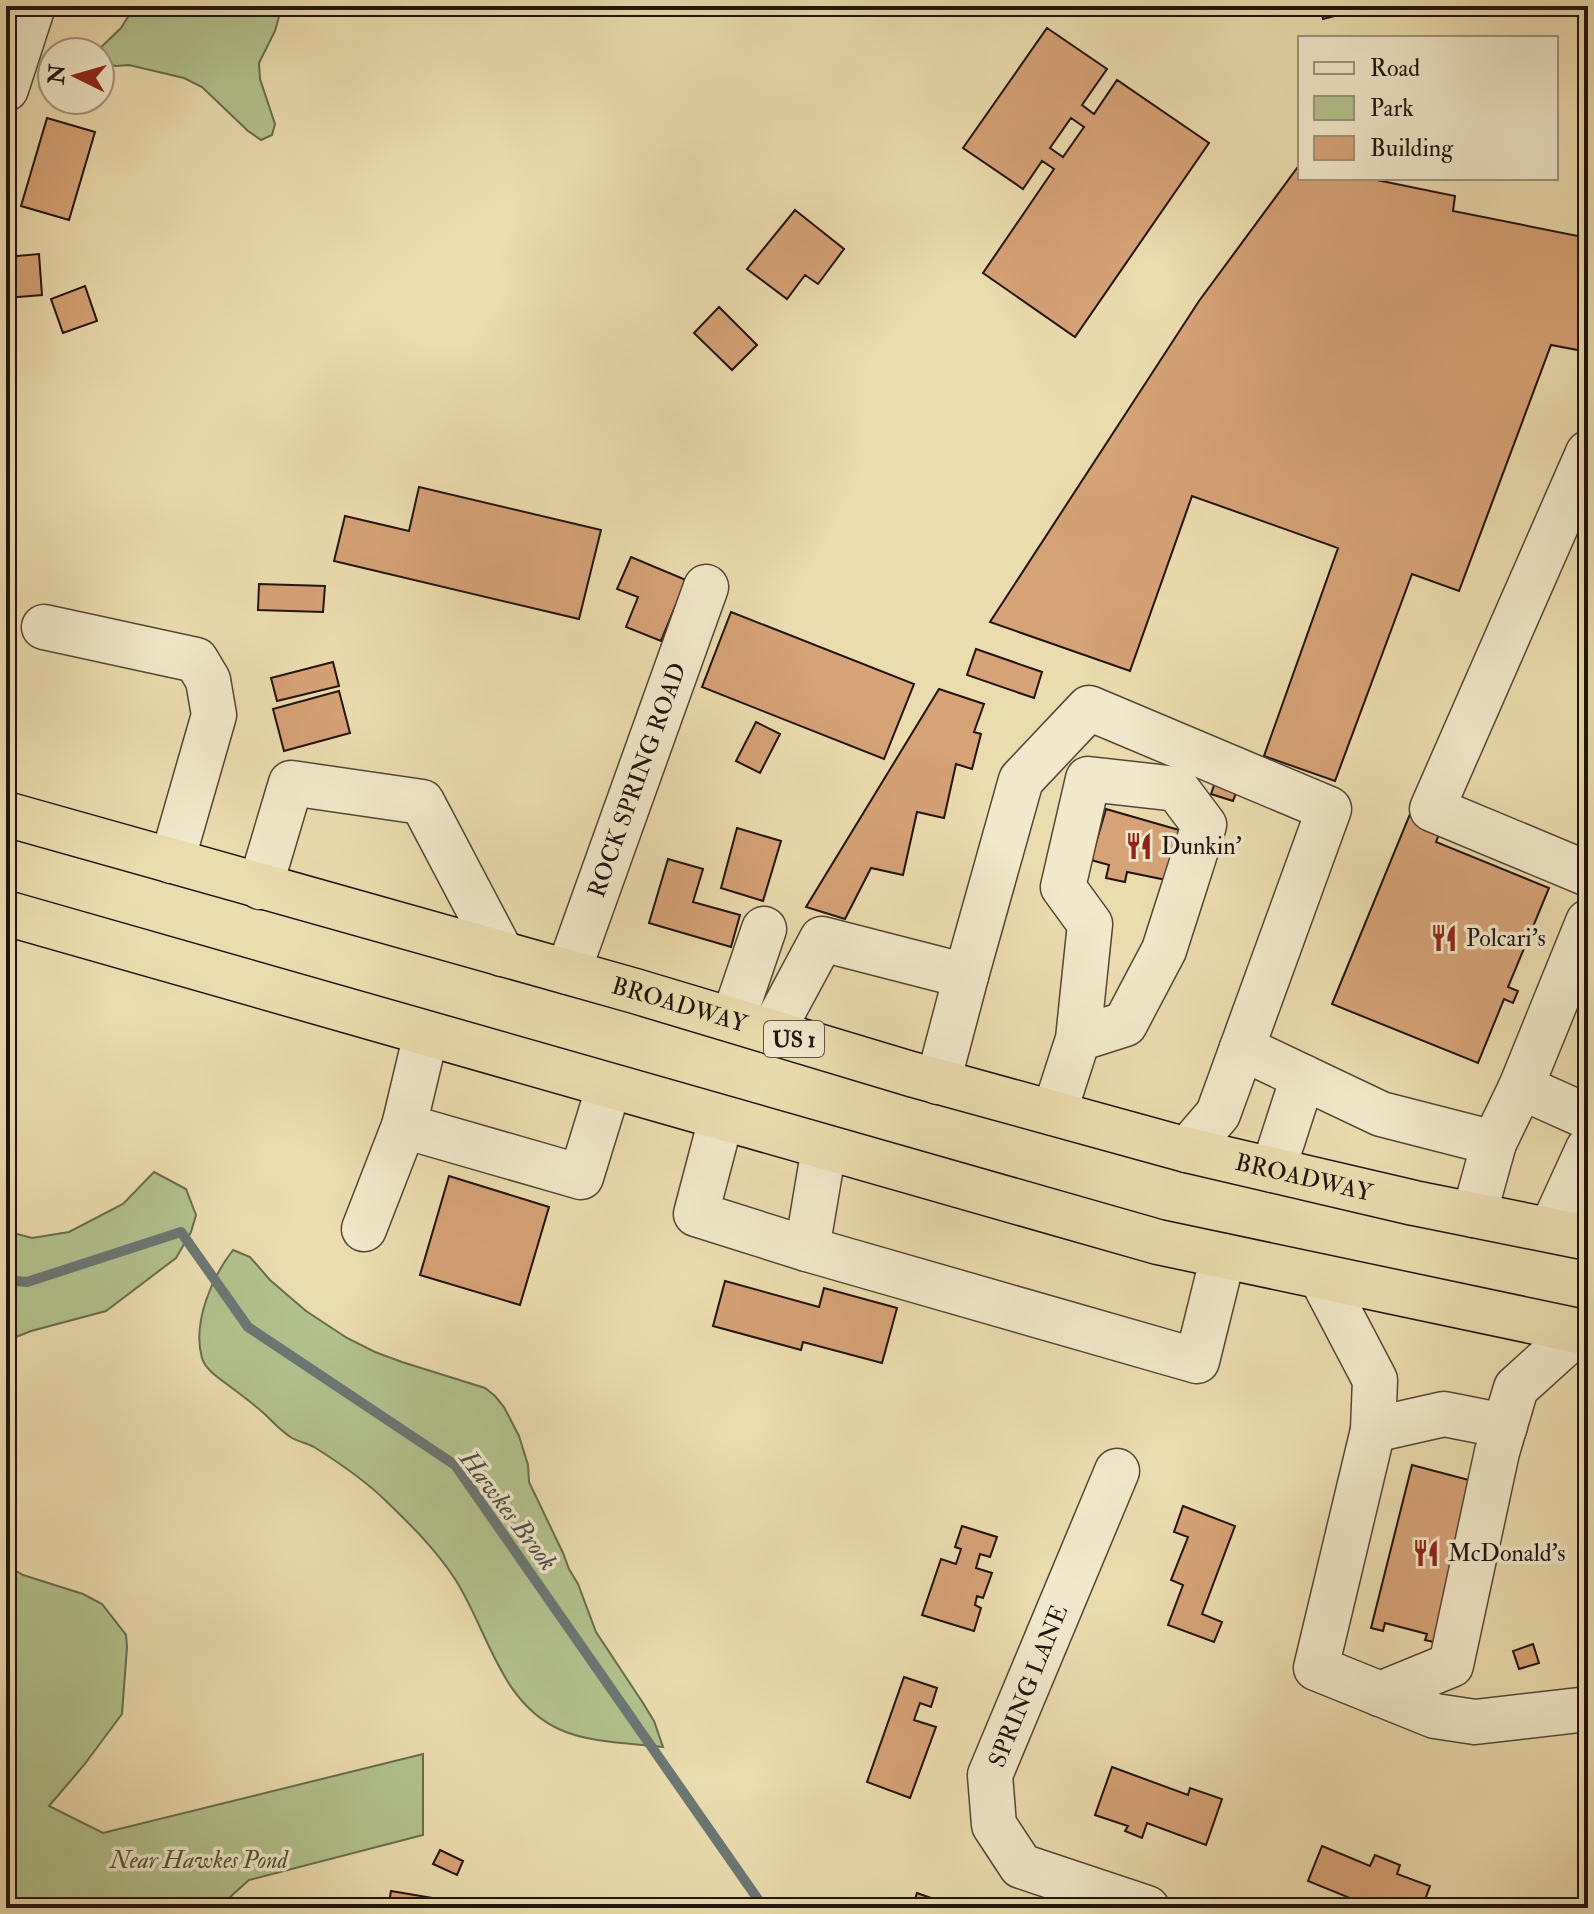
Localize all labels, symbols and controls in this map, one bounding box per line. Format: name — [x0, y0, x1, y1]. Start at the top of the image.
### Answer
north arrow — [36, 36, 116, 116]
legend — [1298, 36, 1558, 180]
text: Road — [1370, 53, 1420, 84]
text: N — [42, 63, 72, 86]
text: Park — [1370, 93, 1414, 124]
text: Building — [1370, 133, 1454, 164]
street label: ROCK SPRING ROAD — [581, 659, 694, 902]
restaurant icon: Dunkin' — [1124, 831, 1154, 861]
place label: Dunkin' — [1161, 831, 1242, 862]
restaurant icon: Polcari's — [1429, 923, 1459, 953]
place label: Polcari's — [1466, 923, 1546, 954]
street label: BROADWAY — [608, 970, 751, 1040]
road number: US 1 — [764, 1021, 824, 1057]
street label: BROADWAY — [1232, 1147, 1376, 1209]
water label: Hawkes Brook — [452, 1443, 564, 1577]
restaurant icon: McDonald's — [1411, 1538, 1441, 1568]
place label: McDonald's — [1448, 1538, 1566, 1569]
street label: SPRING LANE — [982, 1600, 1075, 1772]
park label: Near Hawkes Pond — [108, 1845, 290, 1876]

